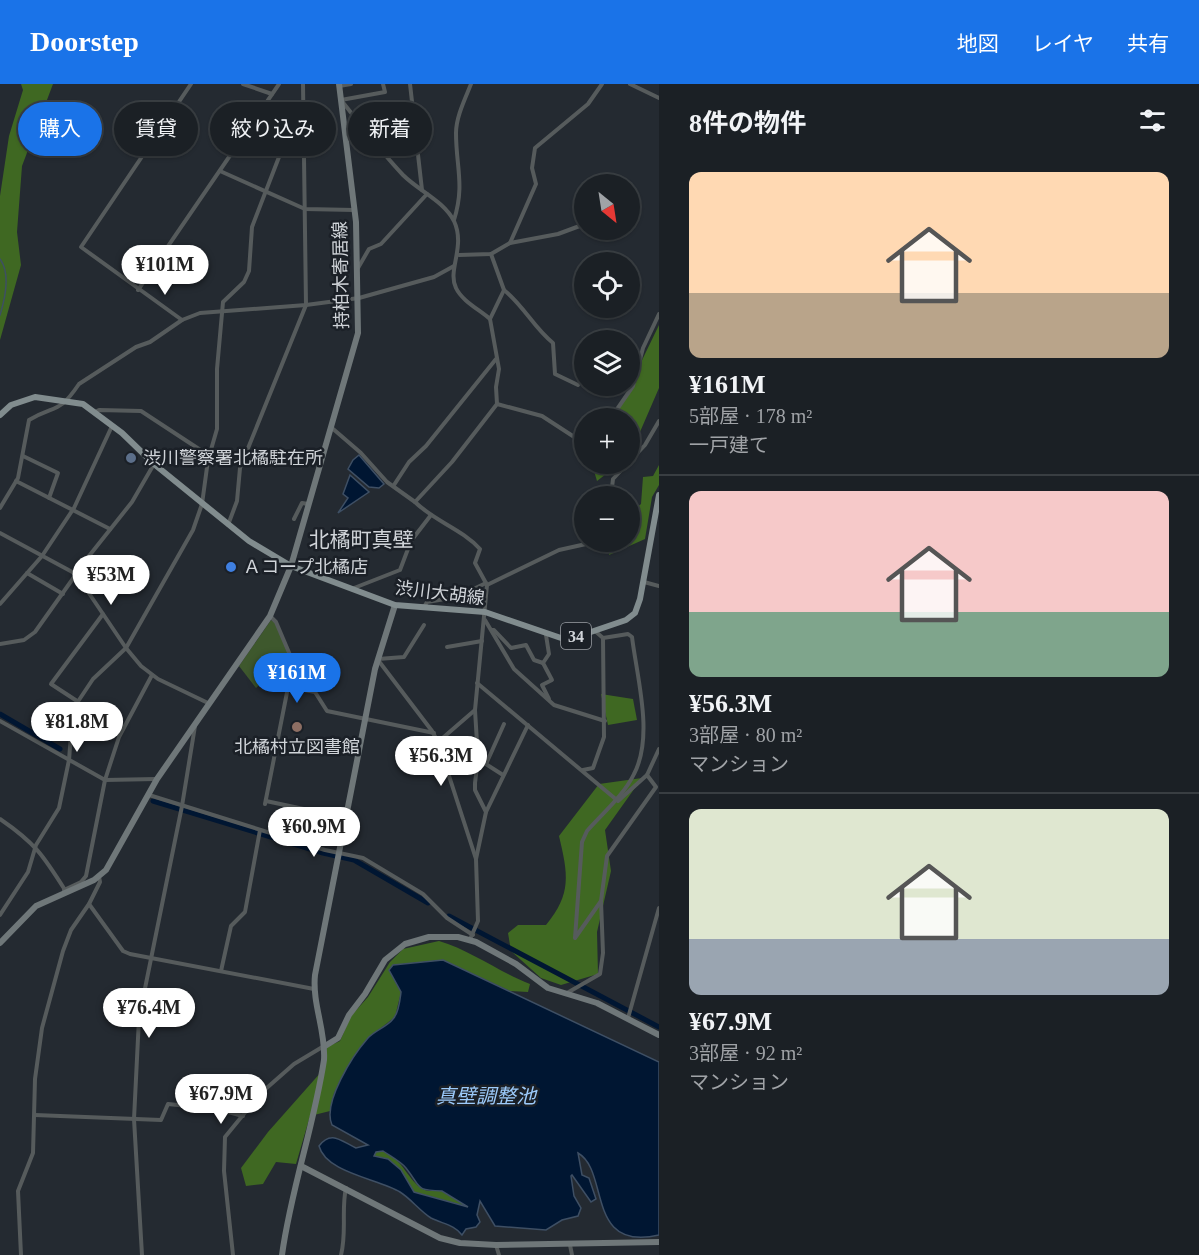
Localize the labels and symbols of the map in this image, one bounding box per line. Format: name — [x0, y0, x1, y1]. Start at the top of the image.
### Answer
north arrow — [574, 174, 640, 240]
street label: 持柏木寄居線 — [330, 221, 352, 329]
pin: ¥101M — [123, 245, 207, 296]
place label: 渋川警察署北橘駐在所 — [143, 448, 323, 468]
marker: 渋川警察署北橘駐在所 — [124, 451, 138, 465]
district label: 北橘町真壁 — [309, 528, 414, 552]
pin: ¥53M — [75, 555, 147, 606]
place label: Ａコープ北橘店 — [243, 557, 368, 577]
marker: Ａコープ北橘店 — [224, 560, 238, 574]
street label: 渋川大胡線 — [394, 578, 486, 608]
road number: 34 — [561, 623, 591, 649]
pin: ¥161M — [255, 653, 339, 704]
pin: ¥81.8M — [28, 702, 126, 753]
marker: 北橘村立図書館 — [290, 720, 304, 734]
pin: ¥56.3M — [392, 736, 490, 787]
place label: 北橘村立図書館 — [234, 737, 360, 757]
pin: ¥60.9M — [265, 807, 363, 858]
pin: ¥76.4M — [100, 988, 198, 1039]
pin: ¥67.9M — [172, 1074, 270, 1125]
water label: 真壁調整池 — [436, 1085, 538, 1107]

